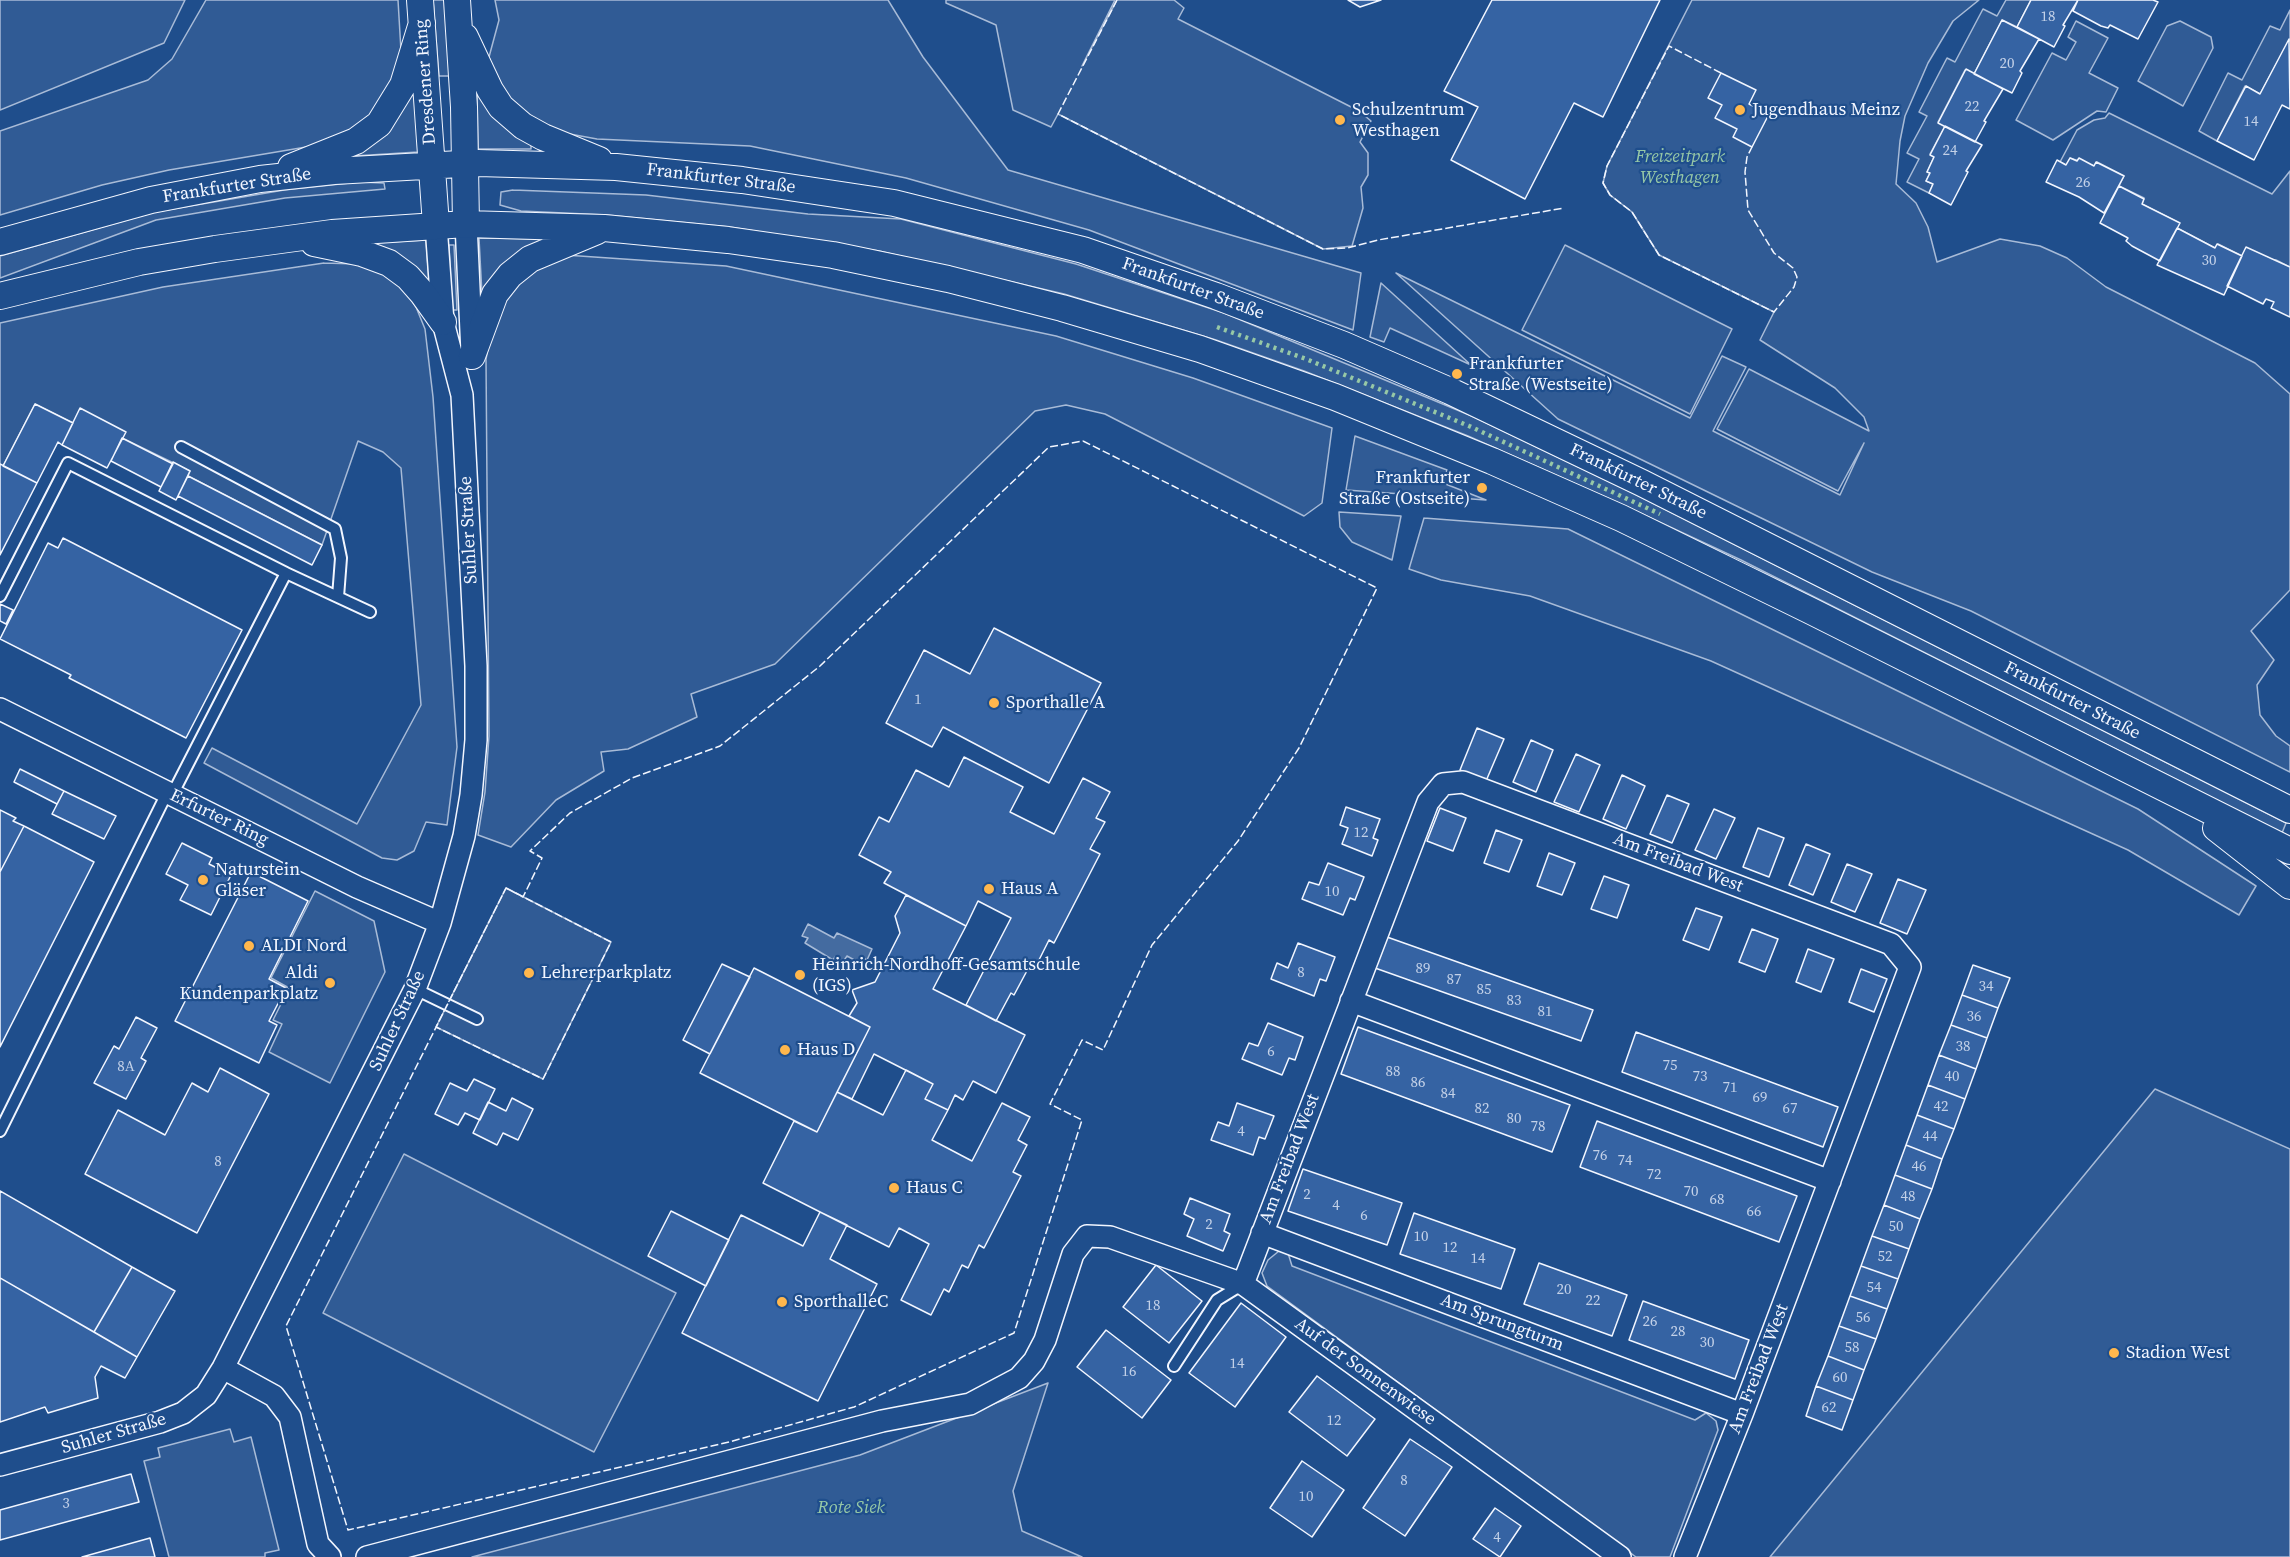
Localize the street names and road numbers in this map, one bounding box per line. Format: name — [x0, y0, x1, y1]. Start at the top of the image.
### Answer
street label: Dresdener Ring — [411, 18, 441, 146]
street label: Frankfurter Straße — [645, 159, 797, 199]
street label: Frankfurter Straße — [161, 164, 313, 208]
street label: Frankfurter Straße — [1119, 253, 1267, 325]
street label: Frankfurter Straße — [1566, 439, 1710, 525]
street label: Suhler Straße — [455, 476, 483, 584]
street label: Frankfurter Straße — [2000, 657, 2144, 745]
street label: Erfurter Ring — [166, 785, 272, 851]
street label: Am Freibad West — [1610, 828, 1746, 898]
street label: Suhler Straße — [365, 967, 431, 1075]
street label: Am Freibad West — [1255, 1091, 1325, 1227]
street label: Am Sprungturm — [1437, 1290, 1567, 1356]
street label: Am Freibad West — [1724, 1301, 1794, 1437]
street label: Auf der Sonnenwiese — [1290, 1313, 1440, 1431]
street label: Suhler Straße — [59, 1409, 169, 1459]

